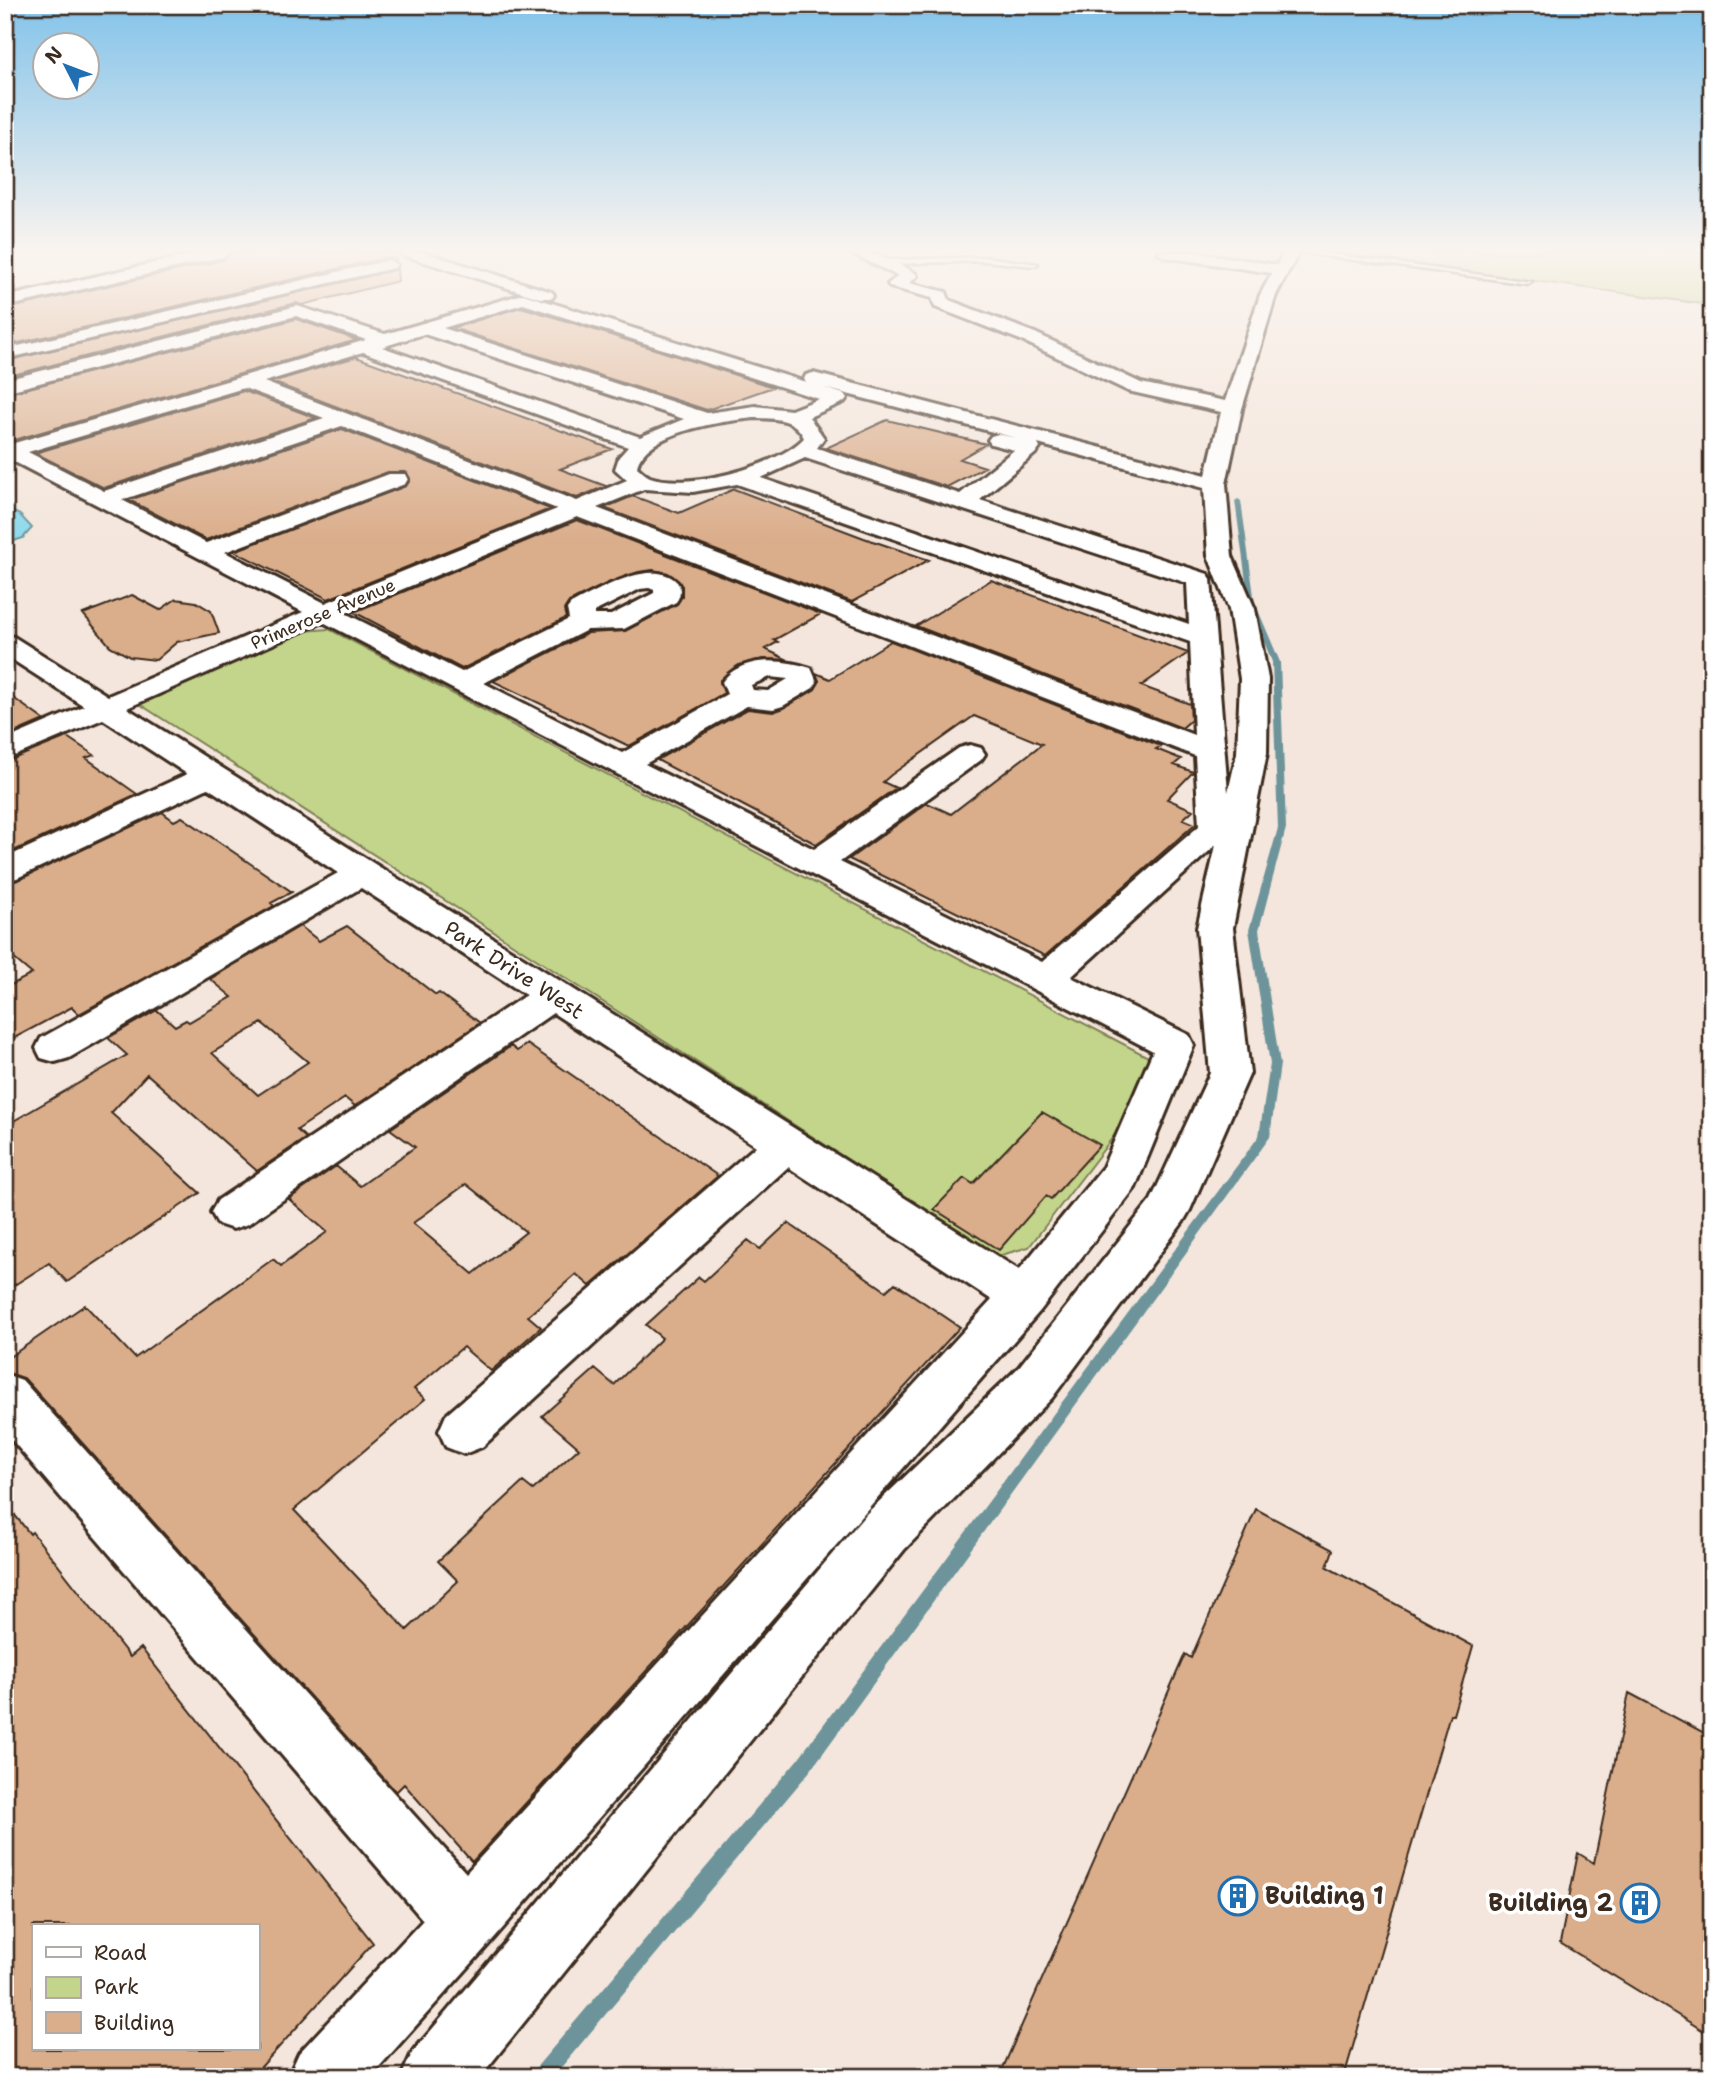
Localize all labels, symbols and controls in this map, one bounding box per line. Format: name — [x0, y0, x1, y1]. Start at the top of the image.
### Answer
north arrow — [32, 32, 102, 102]
text: N — [39, 41, 68, 69]
street label: Primerose Avenue — [247, 573, 399, 655]
street label: Park Drive West — [439, 914, 589, 1026]
building icon: Building 1 — [1217, 1875, 1259, 1917]
place label: Building 1 — [1265, 1880, 1384, 1912]
building icon: Building 2 — [1619, 1882, 1661, 1924]
place label: Building 2 — [1488, 1887, 1613, 1919]
legend — [32, 1924, 259, 2050]
text: Road — [94, 1939, 147, 1967]
text: Park — [94, 1973, 139, 2001]
text: Building — [94, 2009, 174, 2037]

